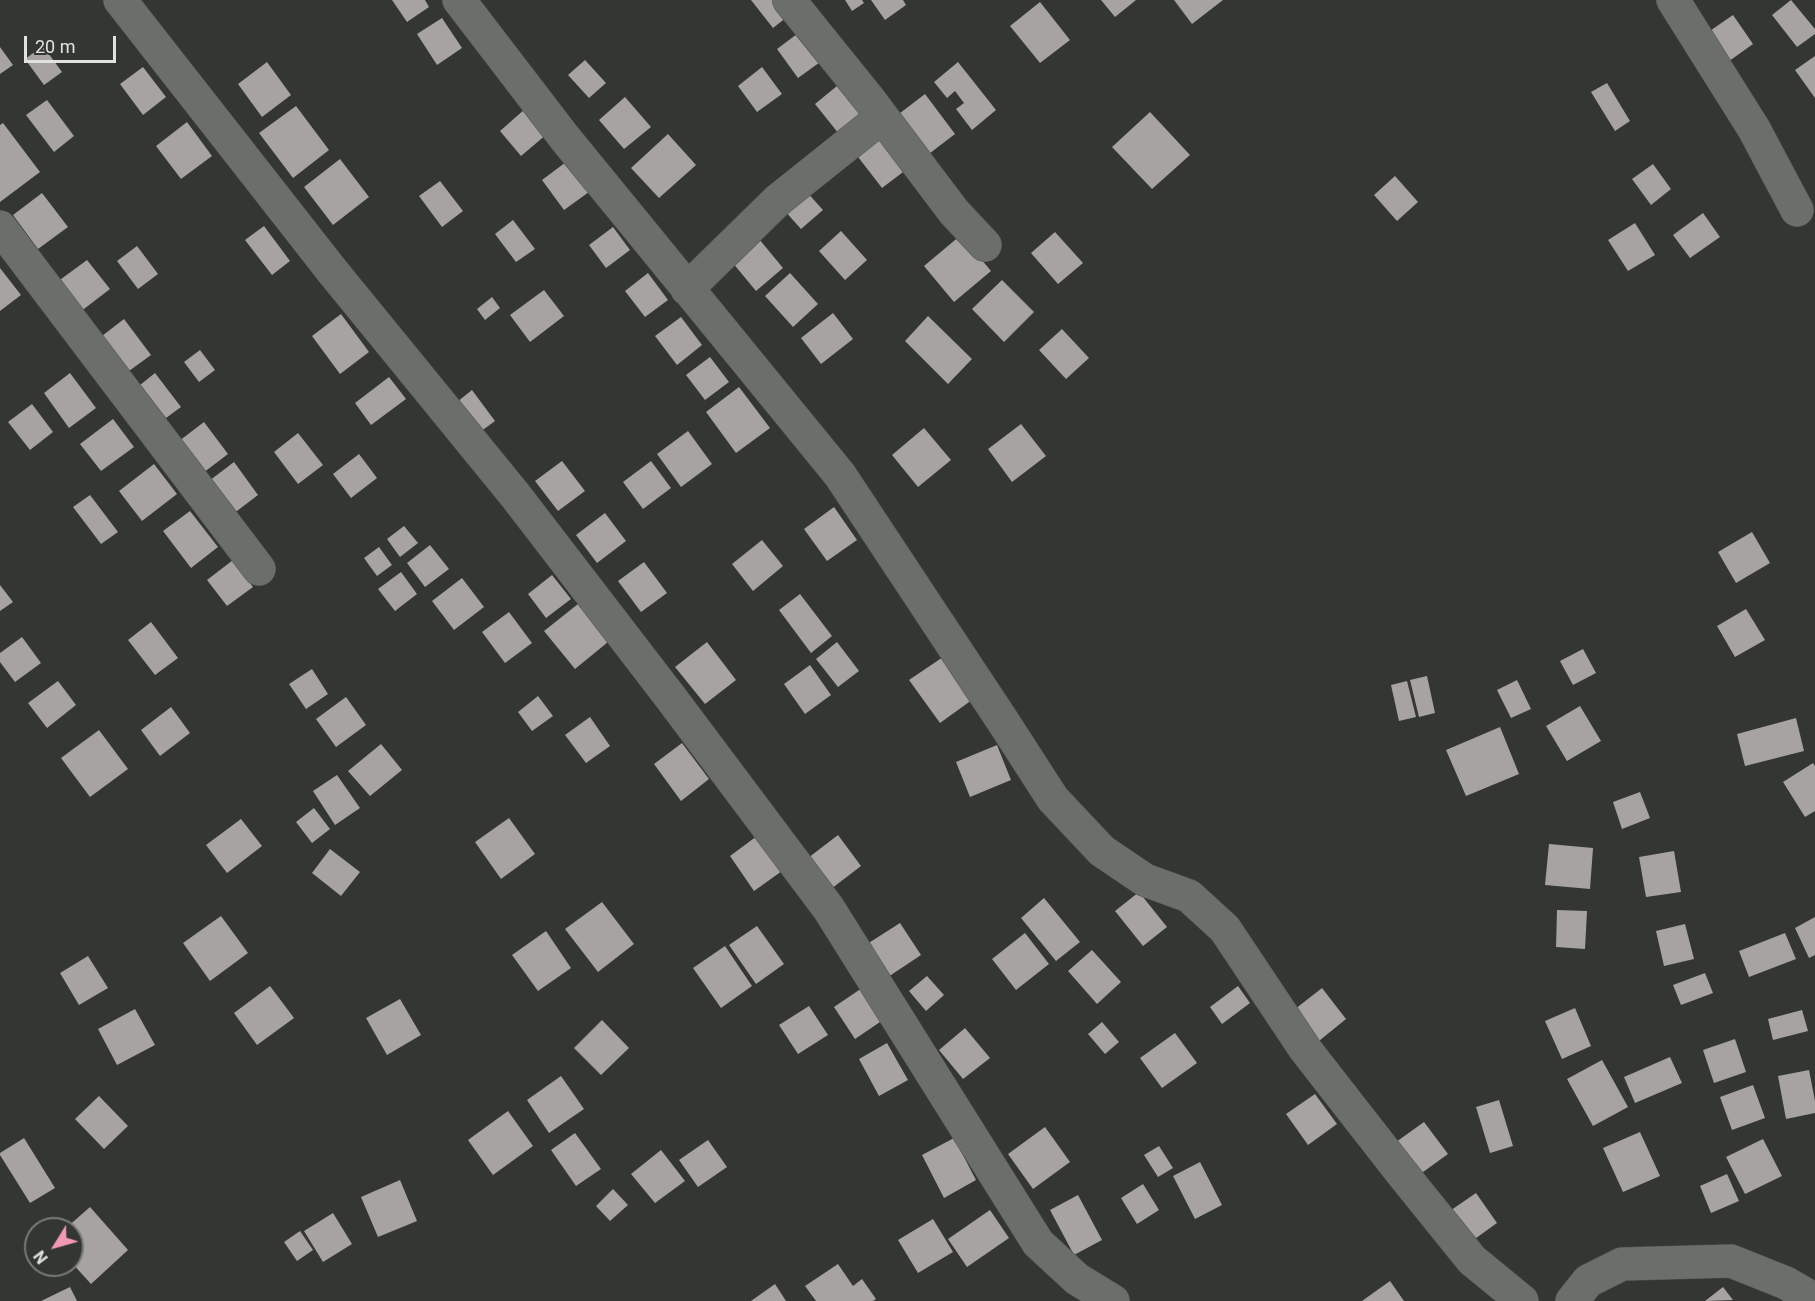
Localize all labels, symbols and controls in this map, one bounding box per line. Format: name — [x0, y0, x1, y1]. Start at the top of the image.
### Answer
scale bar — [27, 24, 118, 62]
text: 20 m — [35, 36, 75, 57]
north arrow — [24, 1217, 84, 1277]
text: N — [30, 1247, 52, 1267]

